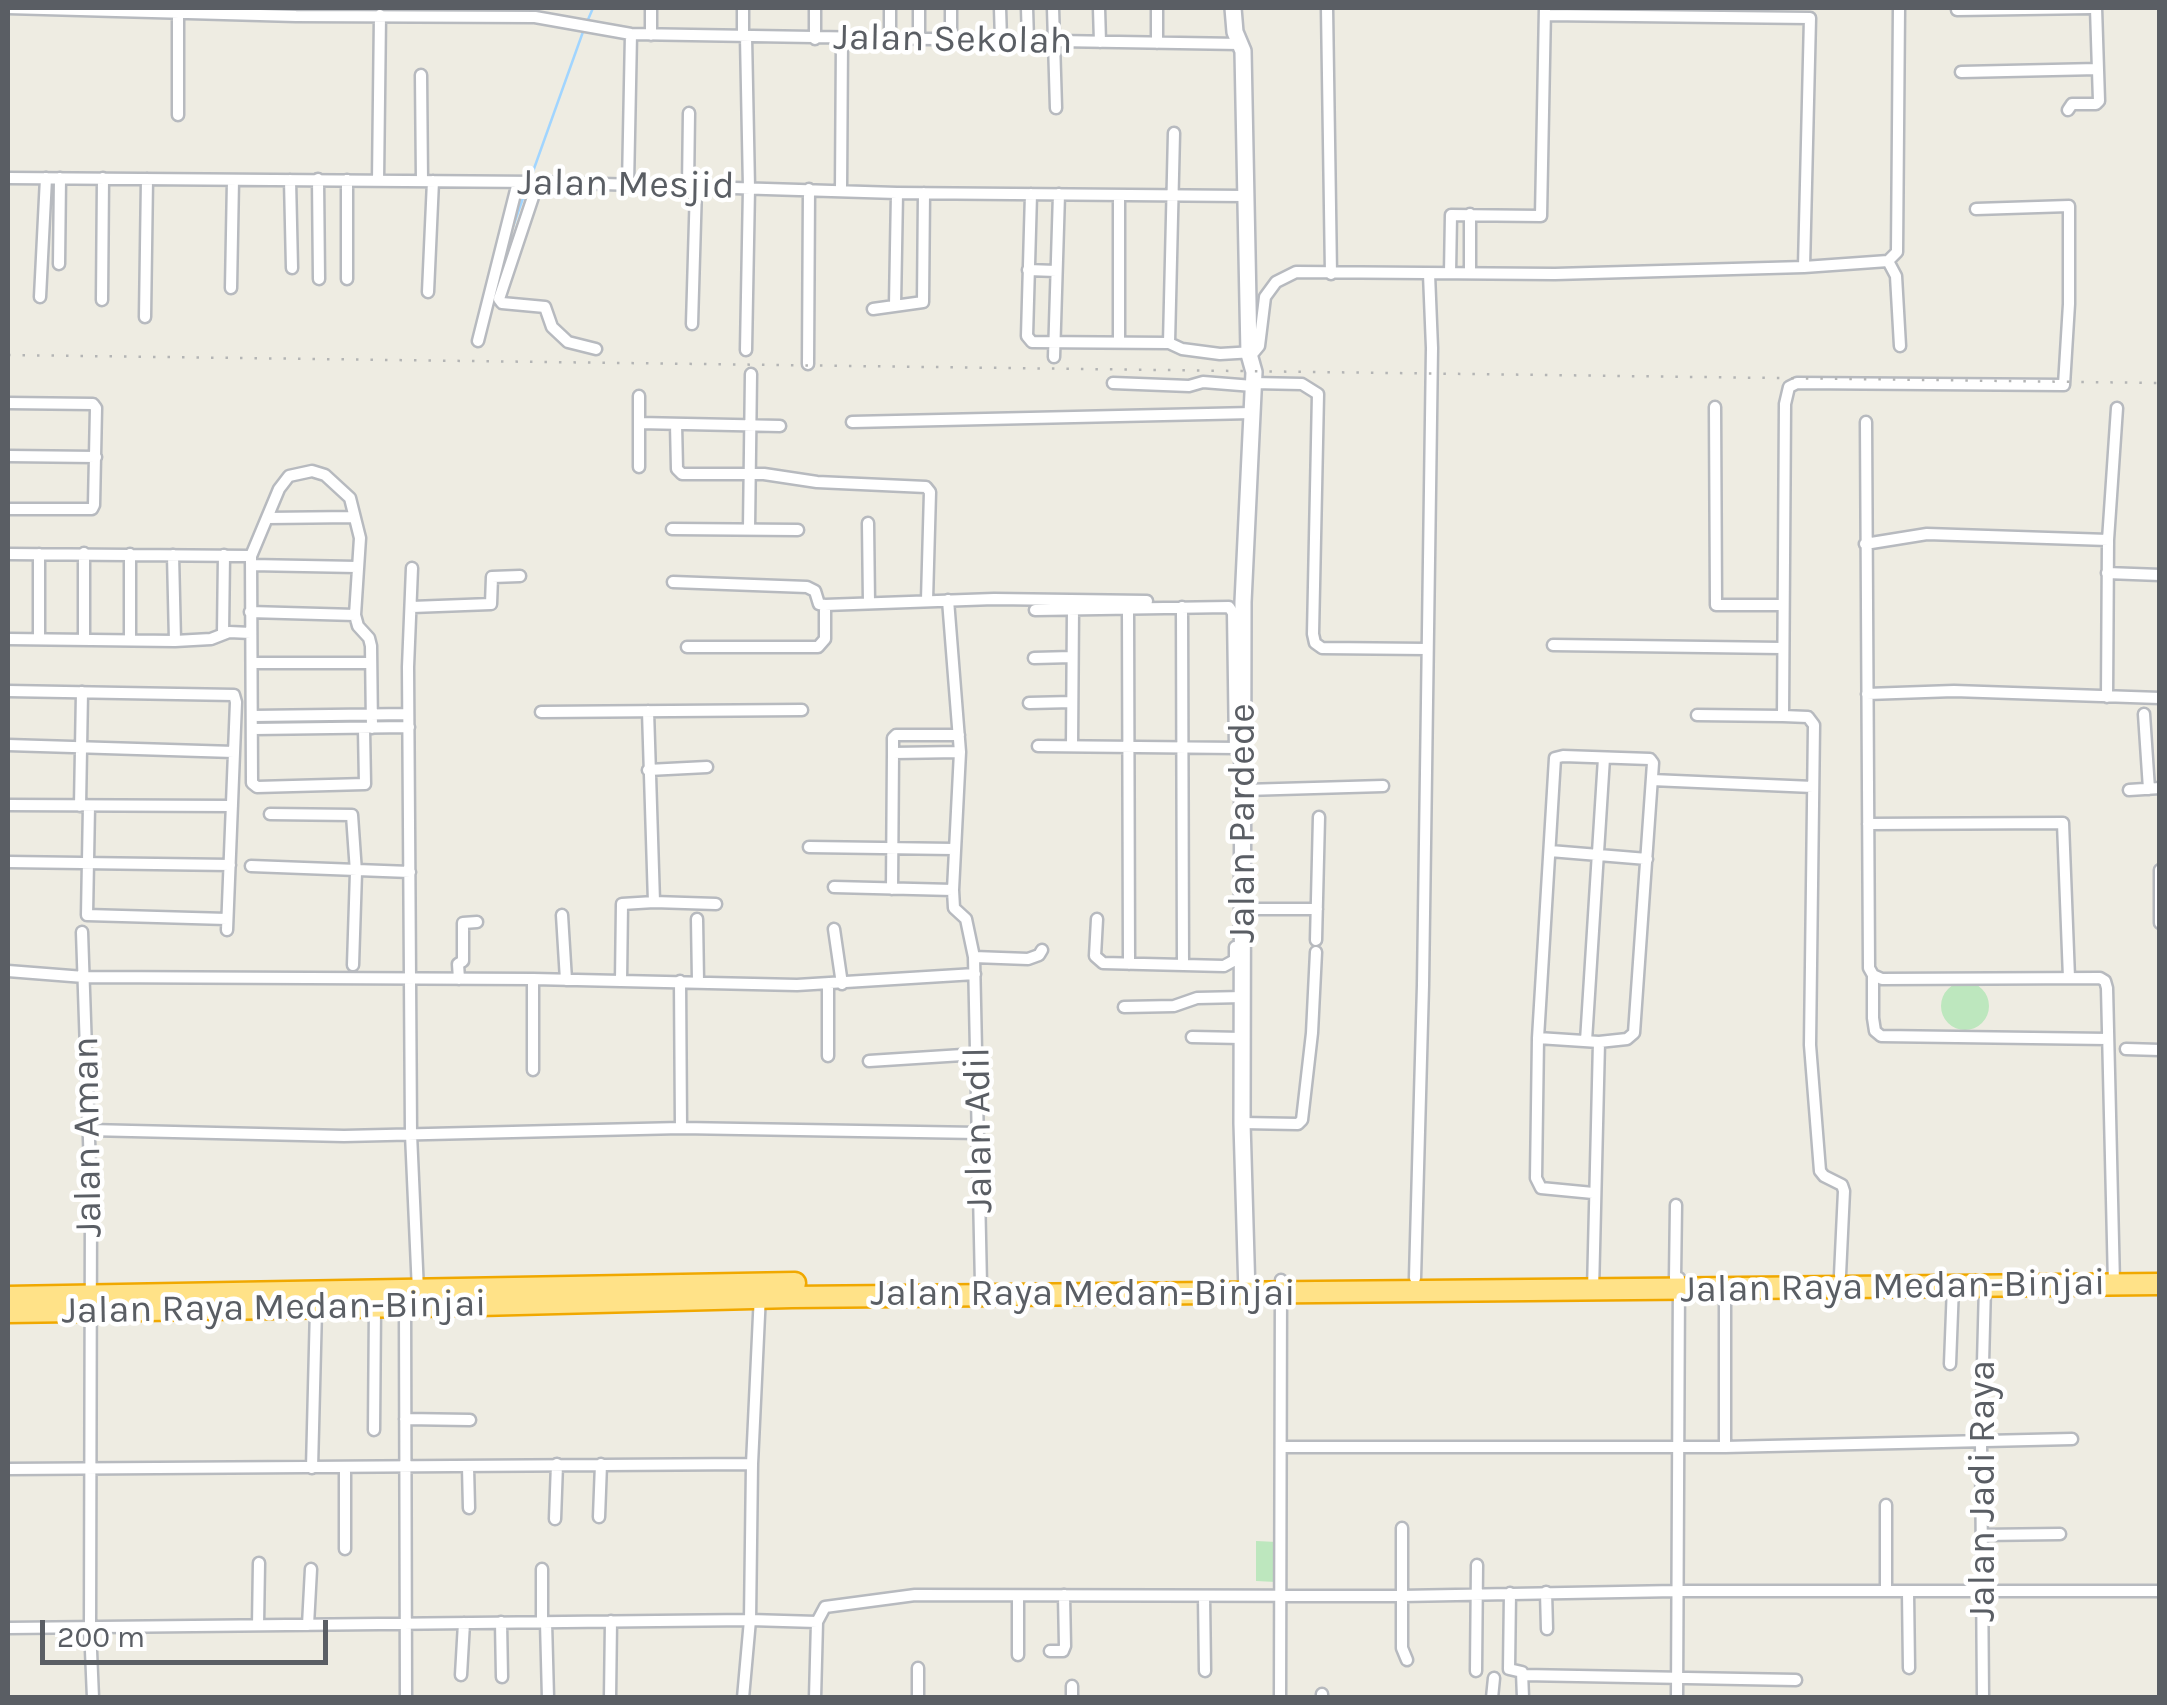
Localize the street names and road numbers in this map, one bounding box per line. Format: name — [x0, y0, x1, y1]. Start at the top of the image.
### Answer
street label: Jalan Sekolah — [833, 15, 1073, 65]
street label: Jalan Mesjid — [517, 160, 735, 210]
street label: Jalan Pardede — [1220, 703, 1266, 943]
street label: Jalan Aman — [63, 1036, 113, 1238]
street label: Jalan Adil — [955, 1047, 1003, 1213]
street label: Jalan Raya Medan-Binjai — [1680, 1260, 2106, 1314]
street label: Jalan Raya Medan-Binjai — [871, 1271, 1295, 1317]
street label: Jalan Raya Medan-Binjai — [61, 1281, 487, 1335]
street label: Jalan Jadi Raya — [1960, 1360, 2006, 1622]

